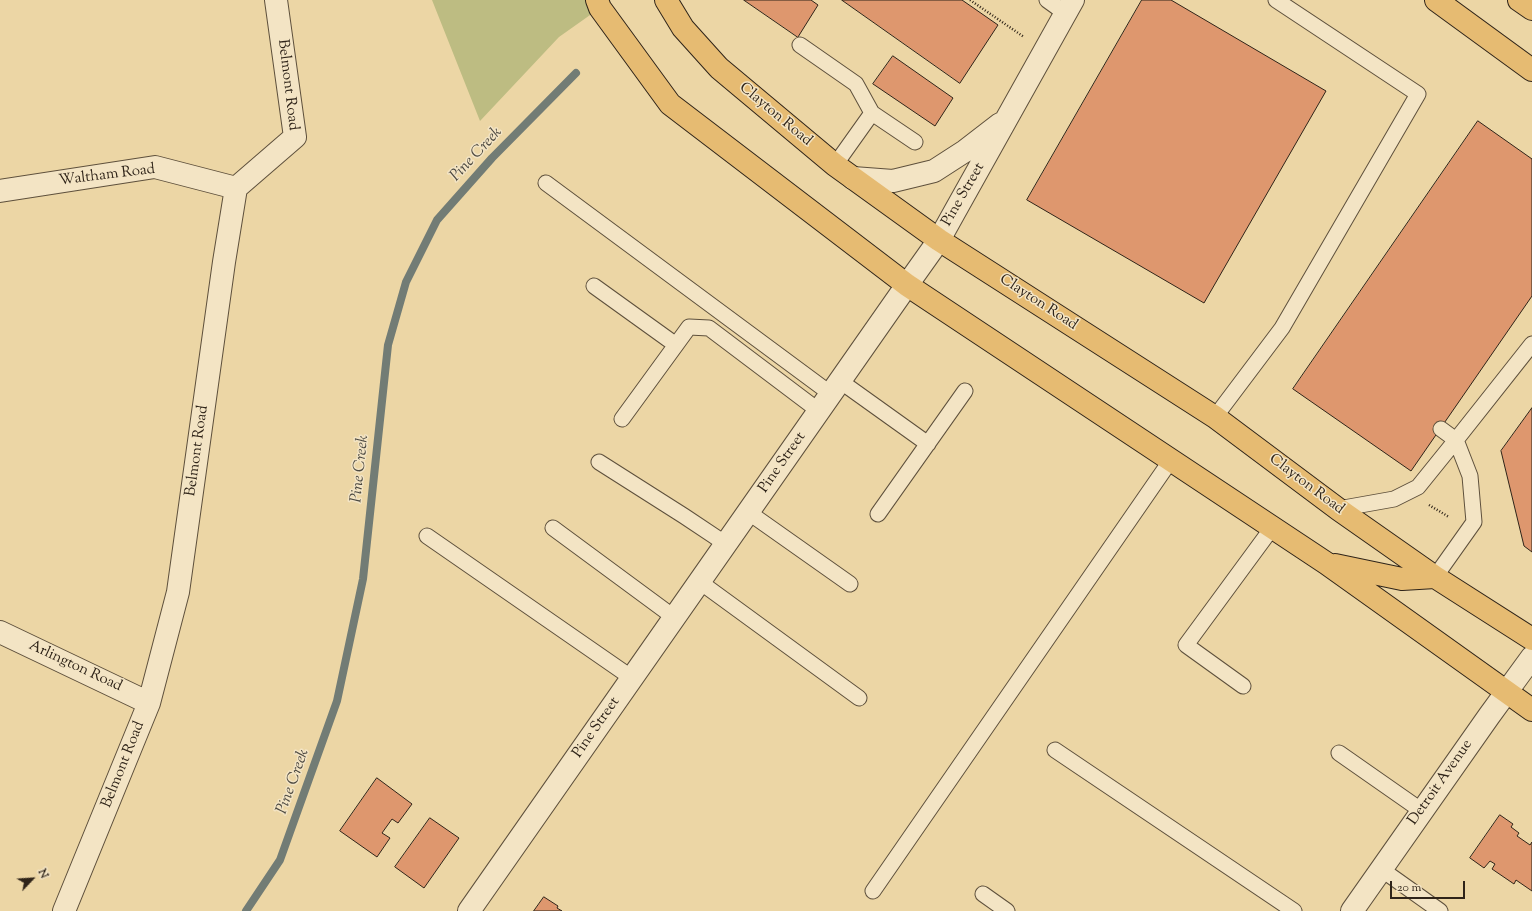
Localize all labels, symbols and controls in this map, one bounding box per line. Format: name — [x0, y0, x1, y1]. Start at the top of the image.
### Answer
street label: Belmont Road — [272, 38, 302, 132]
street label: Clayton Road — [735, 79, 815, 151]
water label: Pine Creek — [447, 124, 507, 186]
street label: Pine Street — [939, 160, 989, 230]
street label: Waltham Road — [58, 161, 156, 191]
street label: Clayton Road — [996, 271, 1080, 335]
street label: Belmont Road — [183, 404, 213, 498]
street label: Pine Street — [756, 429, 810, 497]
water label: Pine Creek — [348, 434, 374, 504]
street label: Clayton Road — [1265, 451, 1347, 519]
street label: Arlington Road — [25, 637, 125, 697]
street label: Pine Street — [570, 694, 624, 762]
street label: Belmont Road — [98, 719, 150, 811]
street label: Detroit Avenue — [1405, 737, 1477, 829]
water label: Pine Creek — [273, 747, 315, 817]
north arrow — [12, 859, 52, 899]
text: N — [34, 867, 52, 881]
scale bar — [1392, 873, 1467, 899]
text: 20 m — [1397, 879, 1421, 897]

